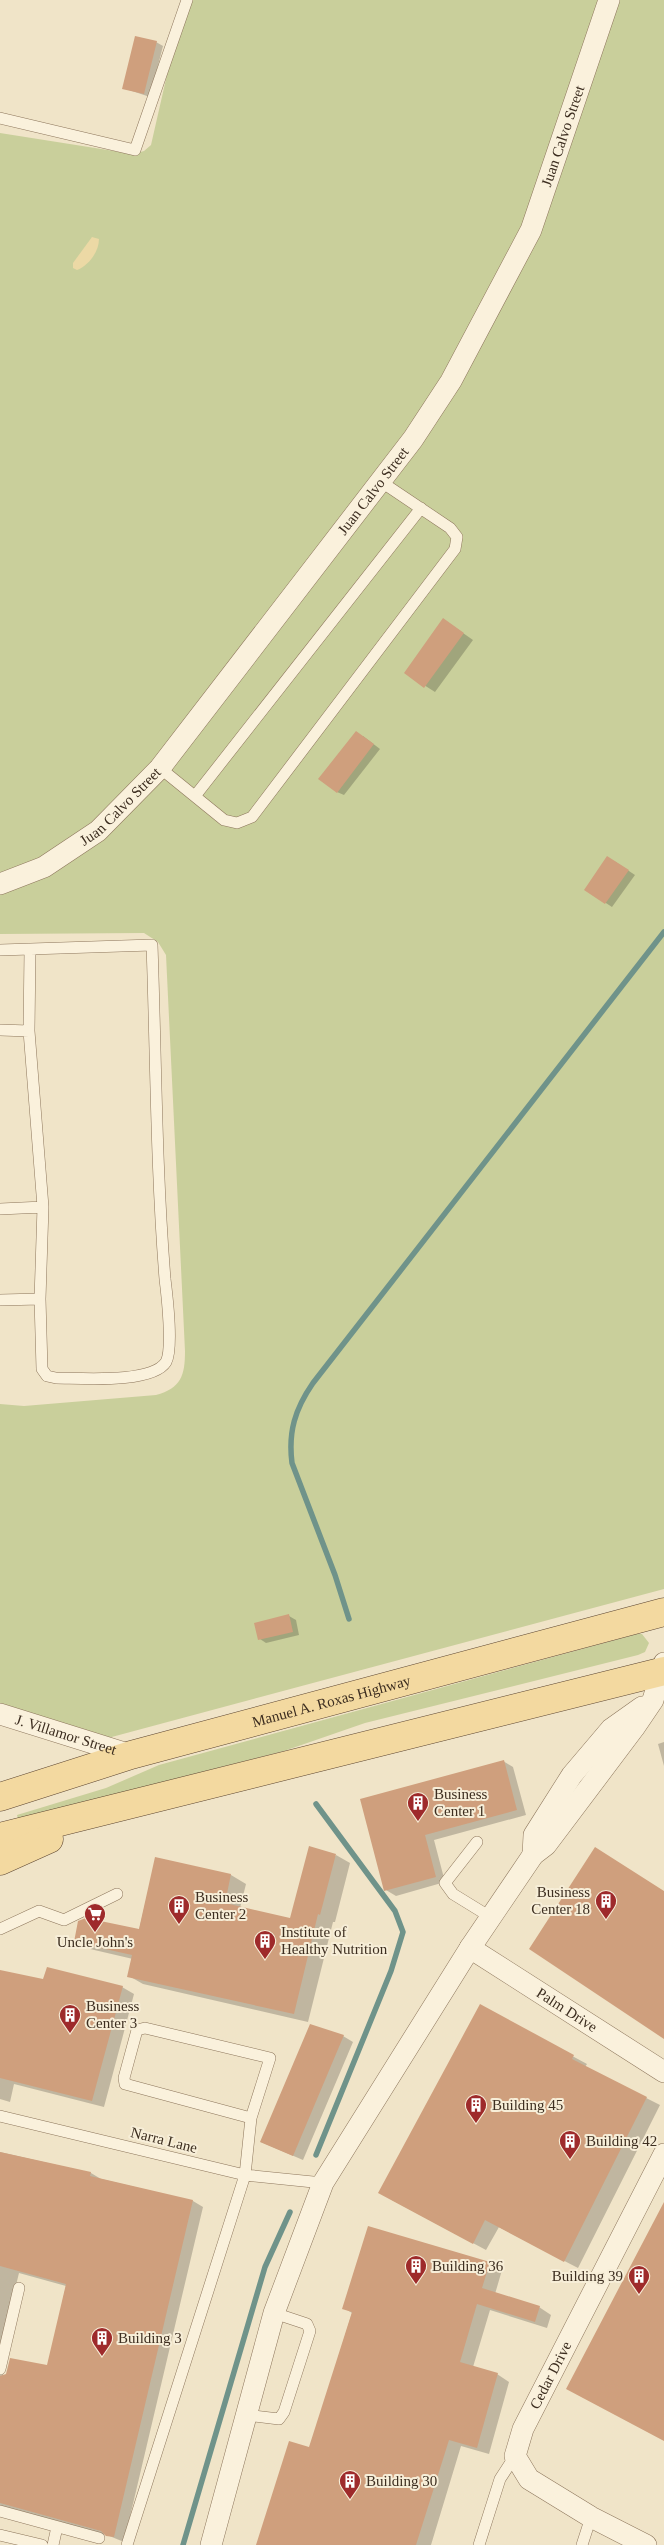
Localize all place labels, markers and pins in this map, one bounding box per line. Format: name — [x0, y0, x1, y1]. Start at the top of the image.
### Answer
place label: Business Center 1 — [434, 1786, 488, 1819]
building icon: Business Center 1 — [406, 1791, 430, 1822]
place label: Business Center 18 — [531, 1884, 590, 1917]
place label: Business Center 2 — [195, 1889, 249, 1922]
building icon: Business Center 18 — [594, 1889, 618, 1920]
building icon: Business Center 2 — [167, 1894, 191, 1925]
supermarket icon: Uncle John's — [83, 1902, 107, 1933]
place label: Institute of Healthy Nutrition — [281, 1924, 388, 1957]
building icon: Institute of Healthy Nutrition — [253, 1929, 277, 1960]
place label: Uncle John's — [57, 1934, 133, 1950]
place label: Business Center 3 — [86, 1998, 140, 2031]
building icon: Business Center 3 — [58, 2003, 82, 2034]
building icon: Building 45 — [464, 2093, 488, 2124]
place label: Building 45 — [492, 2097, 563, 2113]
building icon: Building 42 — [558, 2129, 582, 2160]
place label: Building 42 — [586, 2133, 657, 2149]
building icon: Building 36 — [404, 2254, 428, 2285]
place label: Building 36 — [432, 2258, 504, 2274]
building icon: Building 39 — [627, 2264, 651, 2295]
place label: Building 39 — [552, 2268, 623, 2284]
building icon: Building 3 — [90, 2326, 114, 2357]
place label: Building 3 — [118, 2330, 182, 2346]
building icon: Building 30 — [338, 2469, 362, 2500]
place label: Building 30 — [366, 2473, 437, 2489]

